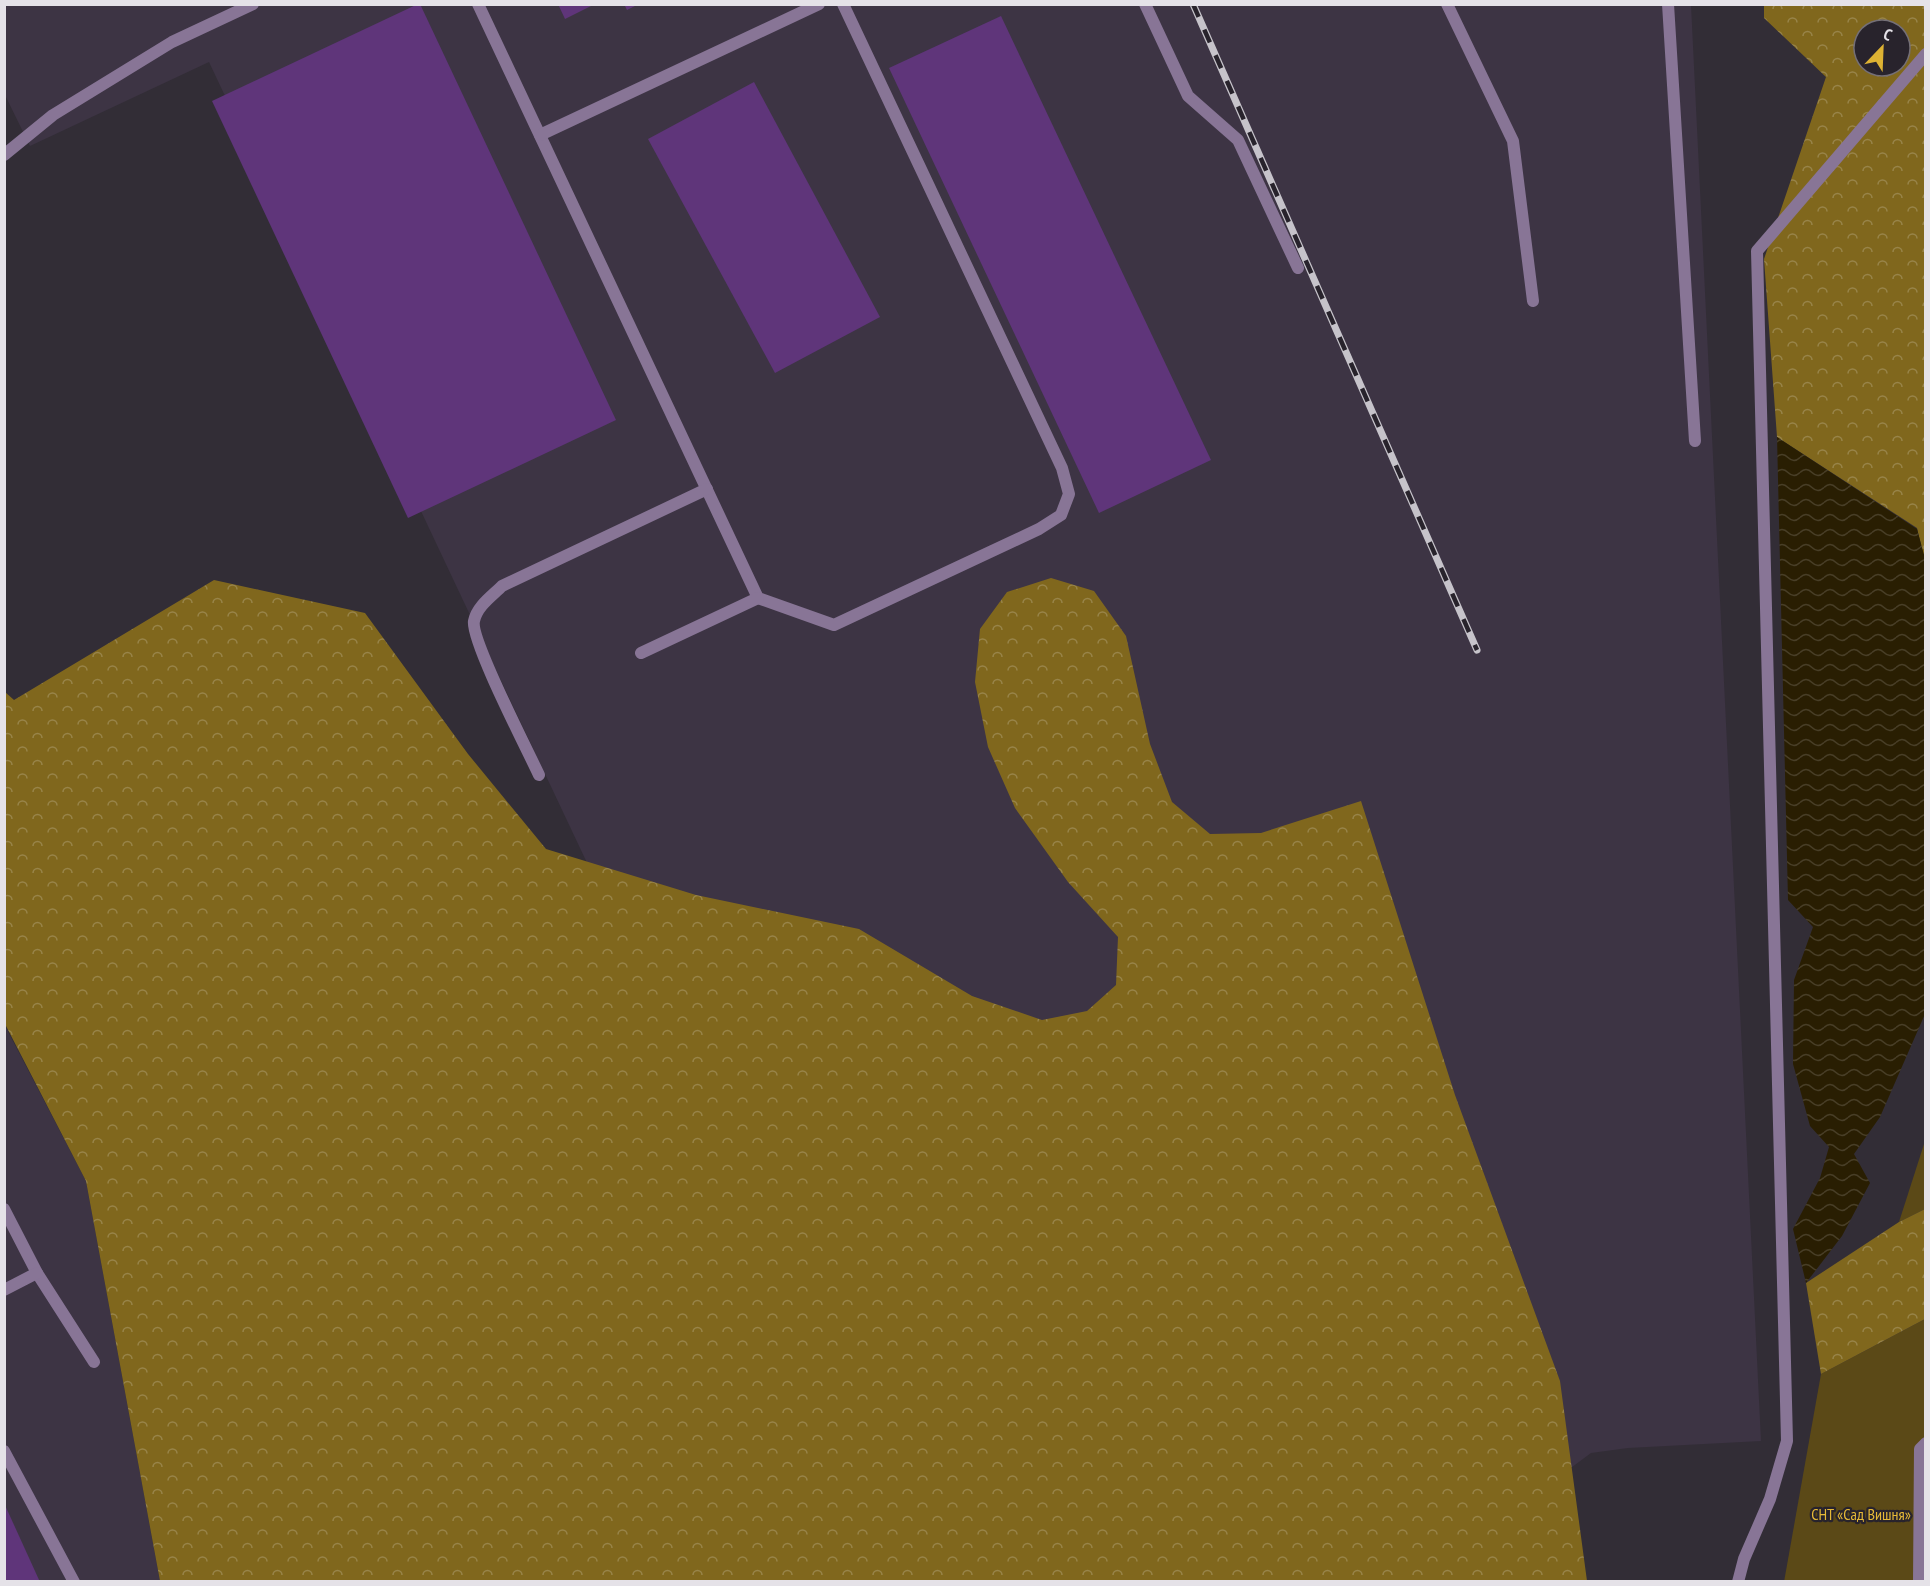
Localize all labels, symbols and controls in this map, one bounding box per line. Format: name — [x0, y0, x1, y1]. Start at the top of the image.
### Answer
north arrow — [1852, 18, 1912, 78]
text: С — [1881, 24, 1896, 45]
park label: СНТ «Сад Вишня» — [1811, 1504, 1911, 1524]

